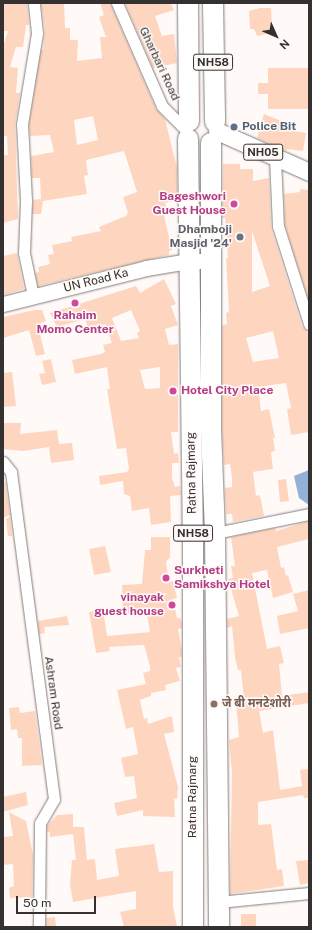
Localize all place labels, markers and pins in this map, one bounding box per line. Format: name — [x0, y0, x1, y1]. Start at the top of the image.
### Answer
place label: Police Bit — [242, 120, 296, 134]
marker: Police Bit — [229, 122, 239, 132]
place label: Bageshwori Guest House — [153, 190, 226, 218]
marker: Bageshwori Guest House — [229, 199, 239, 209]
place label: Dhamboji Masjid '24' — [169, 223, 232, 251]
marker: Dhamboji Masjid '24' — [235, 232, 245, 242]
marker: Rahaim Momo Center — [70, 298, 80, 308]
place label: Rahaim Momo Center — [36, 309, 114, 337]
place label: Hotel City Place — [181, 384, 273, 398]
marker: Hotel City Place — [168, 386, 178, 396]
place label: Surkheti Samikshya Hotel — [174, 564, 270, 592]
marker: Surkheti Samikshya Hotel — [161, 573, 171, 583]
place label: vinayak guest house — [94, 591, 164, 619]
marker: vinayak guest house — [167, 600, 177, 610]
place label: जे बी मनटेशोरी — [222, 697, 291, 711]
marker: जे बी मनटेशोरी — [209, 699, 219, 709]

